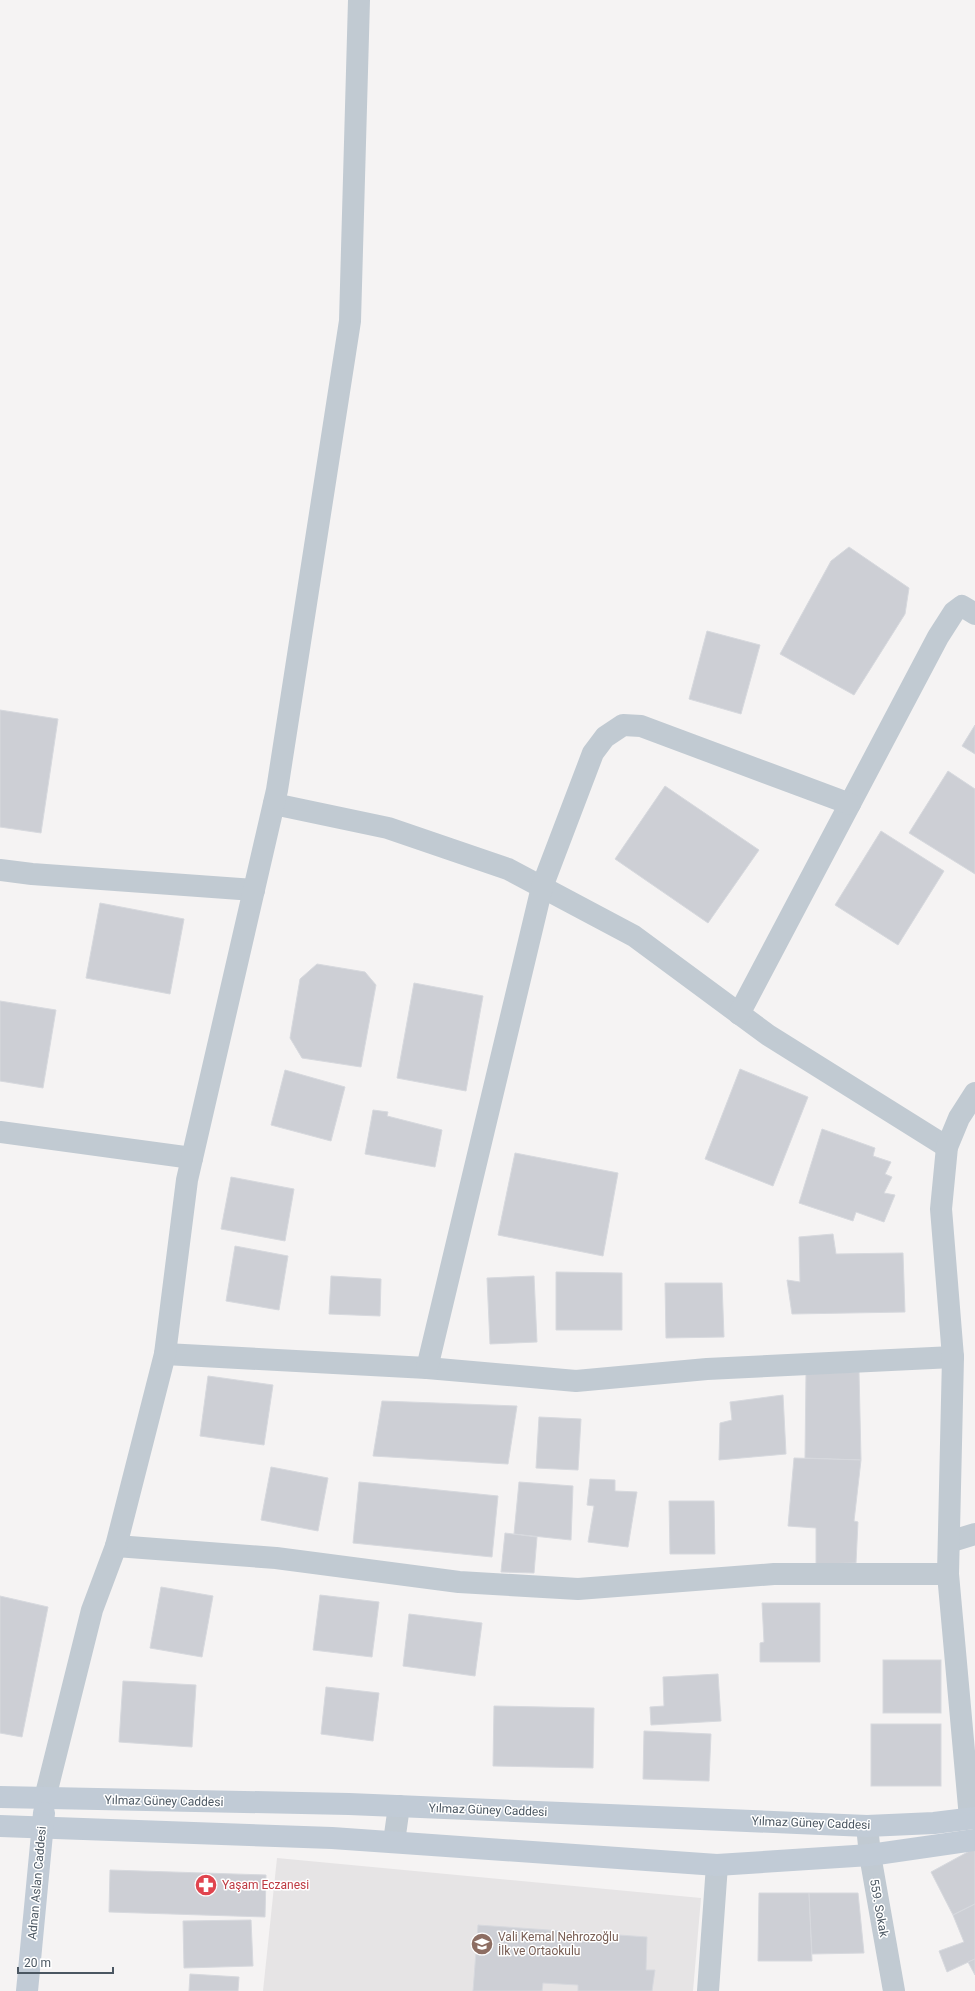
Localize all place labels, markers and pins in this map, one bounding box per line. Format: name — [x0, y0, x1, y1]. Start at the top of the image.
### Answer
pharmacy icon: Yaşam Eczanesi — [193, 1872, 219, 1898]
place label: Yaşam Eczanesi — [222, 1878, 309, 1892]
place label: Vali Kemal Nehrozoğlu İlk ve Ortaokulu — [498, 1930, 619, 1958]
school or university icon: Vali Kemal Nehrozoğlu İlk ve Ortaokulu — [469, 1931, 495, 1957]

